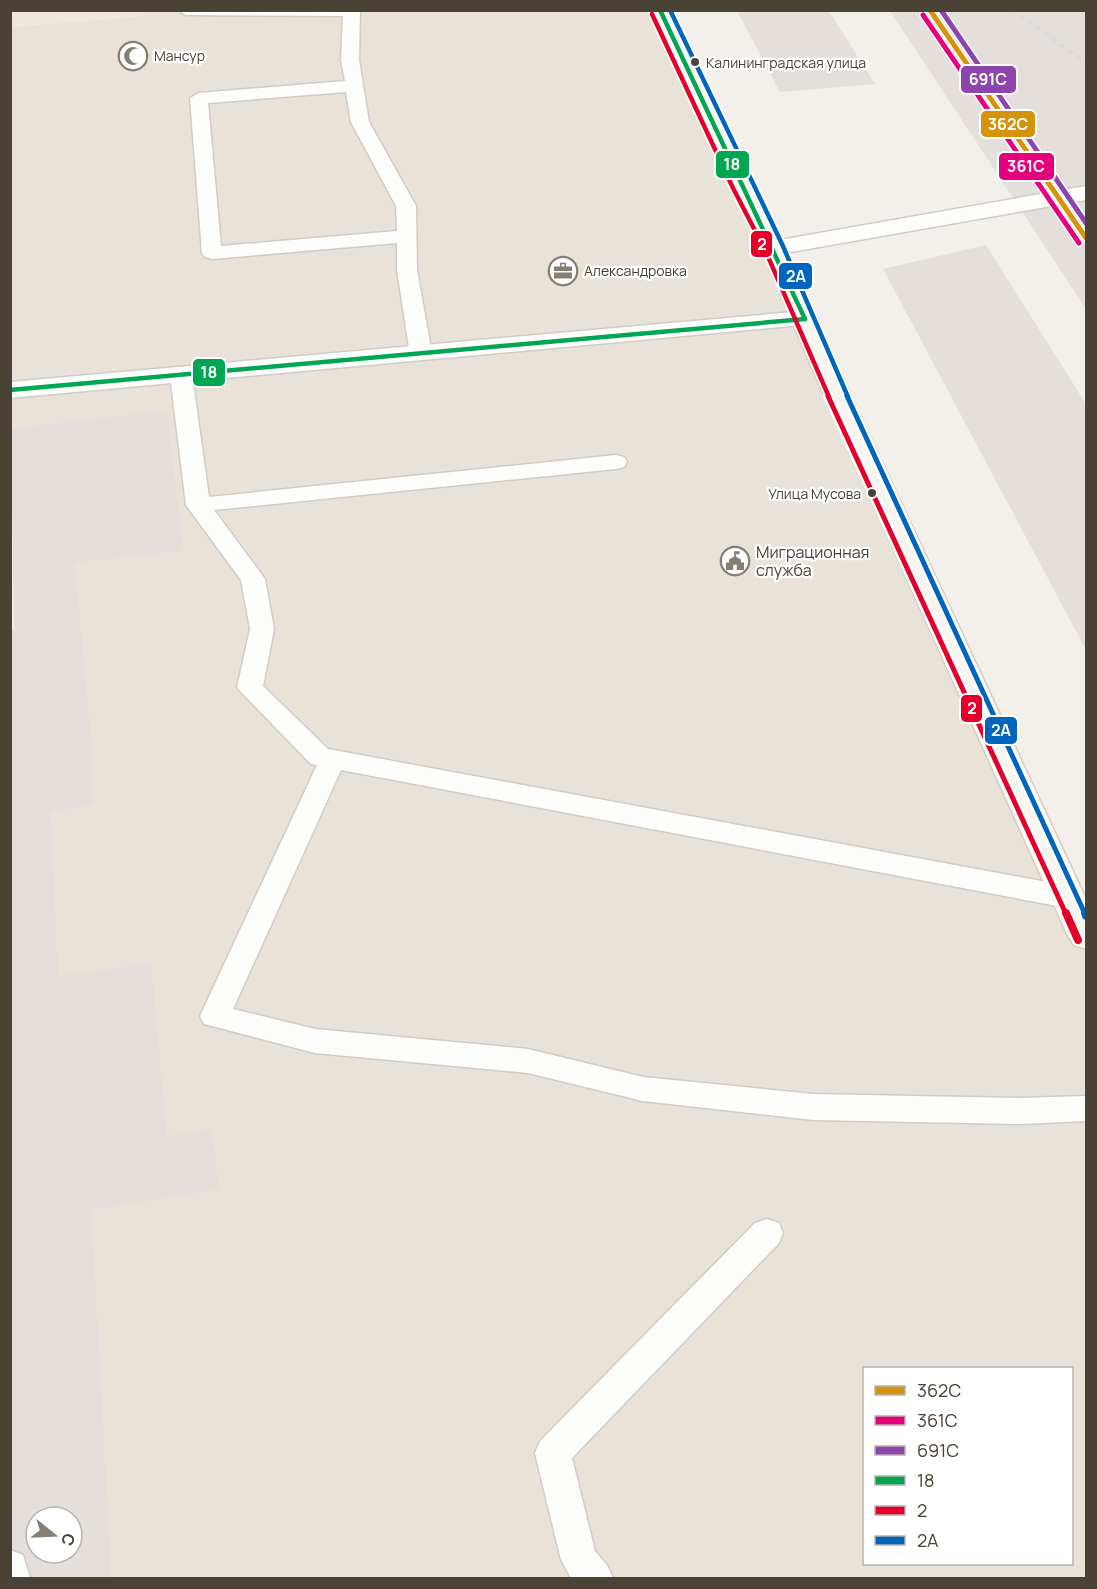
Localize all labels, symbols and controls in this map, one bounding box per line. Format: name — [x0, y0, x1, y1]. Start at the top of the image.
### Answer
mosque icon: Мансур — [117, 40, 149, 72]
place label: Мансур — [154, 46, 205, 65]
place label: Калининградская улица — [706, 53, 866, 72]
marker: Калининградская улица — [689, 56, 701, 68]
line badge: 691С — [960, 65, 1017, 94]
text: 691С — [969, 68, 1007, 90]
line badge: 362С — [980, 110, 1036, 138]
text: 362С — [988, 113, 1028, 135]
line badge: 18 — [715, 150, 750, 179]
line badge: 361С — [998, 152, 1055, 181]
text: 18 — [724, 153, 740, 175]
text: 361С — [1007, 155, 1045, 177]
line badge: 2 — [750, 230, 773, 258]
text: 2 — [757, 233, 767, 255]
office icon: Александровка — [547, 255, 579, 287]
place label: Александровка — [584, 261, 687, 280]
line badge: 2А — [778, 262, 813, 290]
text: 2А — [786, 265, 806, 287]
line badge: 18 — [192, 358, 226, 387]
text: 18 — [201, 361, 217, 383]
place label: Улица Мусова — [768, 484, 861, 503]
marker: Улица Мусова — [866, 487, 878, 499]
place label: Миграционная служба — [756, 541, 869, 581]
public building icon: Миграционная служба — [719, 545, 751, 577]
line badge: 2 — [960, 694, 983, 723]
text: 2 — [967, 697, 977, 719]
line badge: 2А — [984, 716, 1018, 745]
text: 2А — [991, 719, 1011, 741]
legend — [863, 1367, 1073, 1565]
text: 362С — [917, 1378, 961, 1402]
text: 361С — [917, 1408, 958, 1432]
text: 691С — [917, 1438, 959, 1462]
text: 18 — [917, 1468, 934, 1492]
text: 2 — [917, 1498, 927, 1522]
north arrow — [24, 1505, 84, 1565]
text: 2А — [917, 1528, 939, 1552]
text: С — [56, 1531, 81, 1549]

